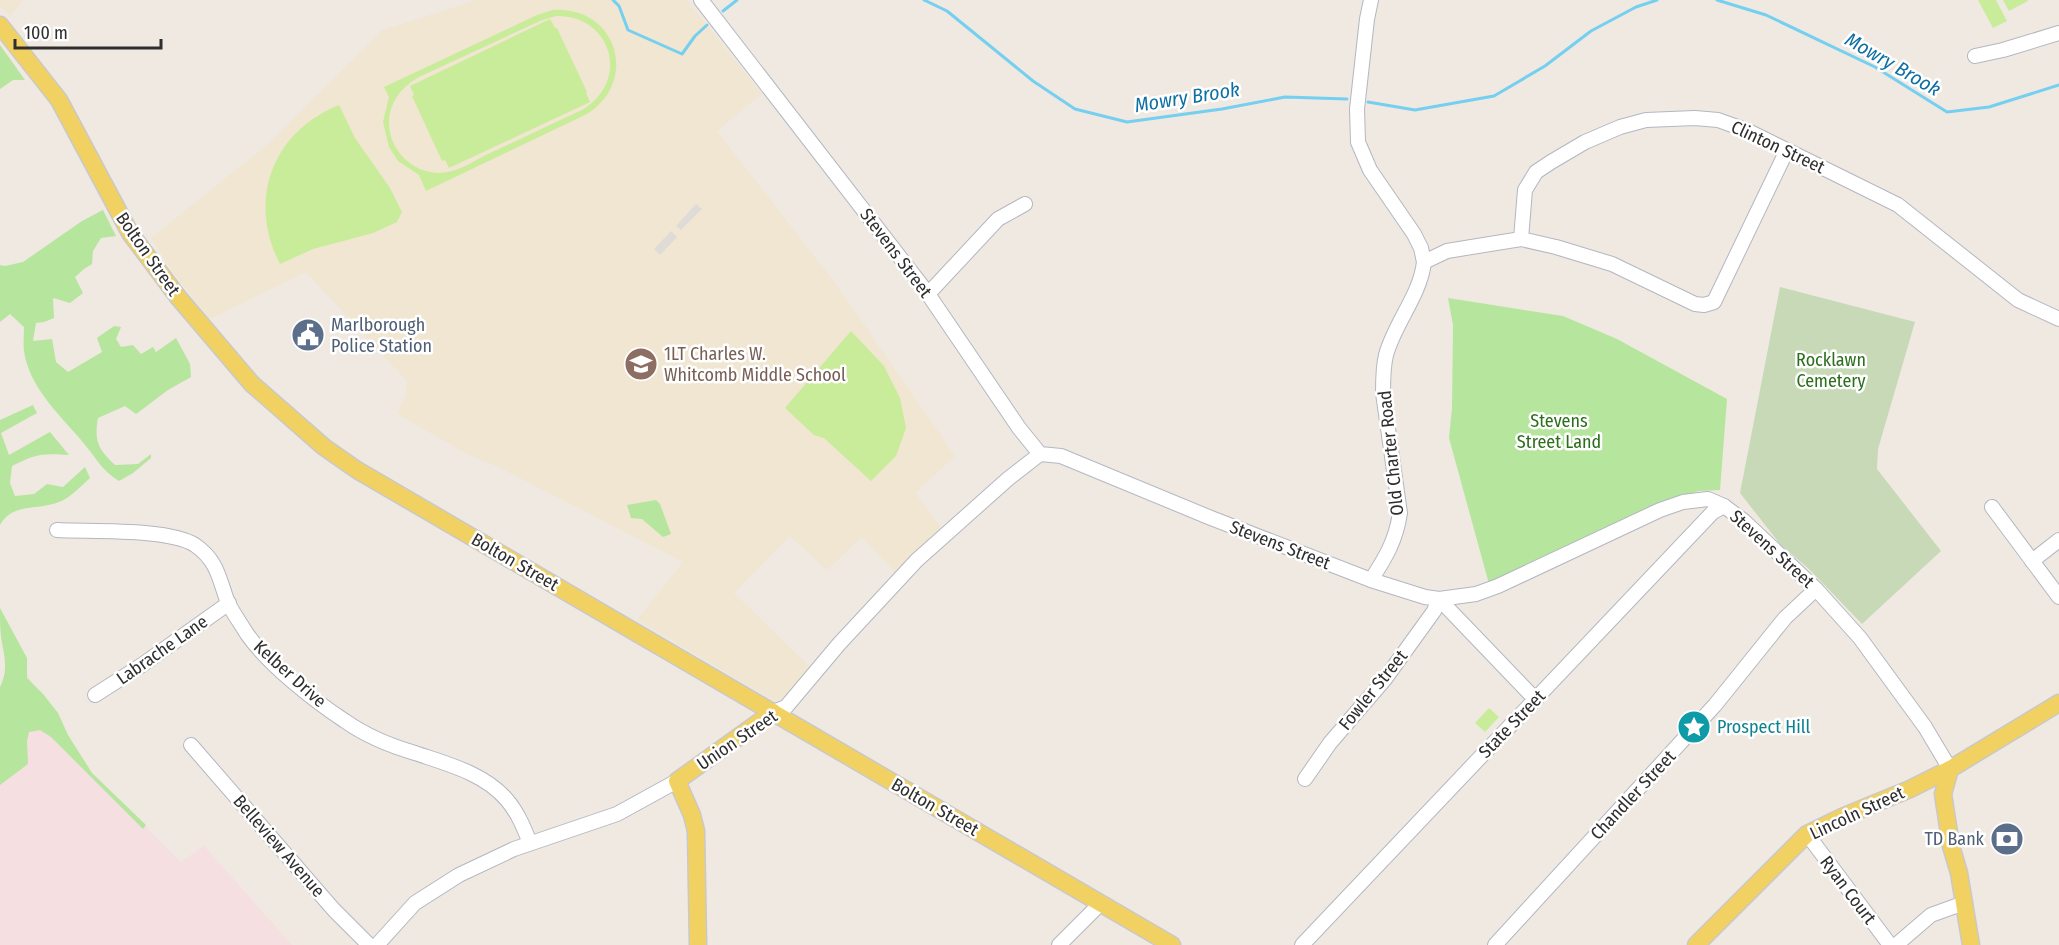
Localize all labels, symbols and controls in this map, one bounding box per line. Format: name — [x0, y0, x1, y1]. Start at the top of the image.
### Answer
scale bar — [15, 12, 160, 50]
text: 100 m — [24, 22, 68, 44]
water label: Mowry Brook — [1841, 27, 1945, 101]
water label: Mowry Brook — [1133, 77, 1241, 117]
street label: Clinton Street — [1728, 116, 1828, 178]
street label: Stevens Street — [855, 204, 937, 302]
street label: Bolton Street — [111, 208, 185, 300]
place label: Marlborough Police Station — [331, 314, 432, 357]
public building icon: Marlborough Police Station — [290, 317, 326, 353]
place label: 1LT Charles W. Whitcomb Middle School — [664, 343, 846, 386]
school or university icon: 1LT Charles W. Whitcomb Middle School — [623, 346, 659, 382]
park label: Rocklawn Cemetery — [1796, 349, 1866, 392]
street label: Old Charter Road — [1373, 389, 1409, 517]
park label: Stevens Street Land — [1517, 410, 1601, 453]
street label: Stevens Street — [1725, 505, 1819, 593]
street label: Stevens Street — [1227, 516, 1333, 574]
street label: Bolton Street — [467, 528, 563, 596]
street label: Labrache Lane — [112, 610, 212, 689]
street label: Kelber Drive — [249, 636, 331, 712]
street label: Fowler Street — [1334, 645, 1412, 735]
street label: State Street — [1474, 685, 1550, 763]
street label: Union Street — [693, 705, 781, 775]
place icon: Prospect Hill — [1676, 709, 1712, 745]
place label: Prospect Hill — [1717, 716, 1810, 738]
street label: Chandler Street — [1586, 745, 1680, 844]
street label: Bolton Street — [887, 773, 983, 841]
street label: Lincoln Street — [1806, 782, 1908, 844]
street label: Belleview Avenue — [229, 790, 330, 902]
bank icon: TD Bank — [1989, 821, 2025, 857]
place label: TD Bank — [1924, 828, 1985, 850]
street label: Ryan Court — [1815, 851, 1881, 929]

